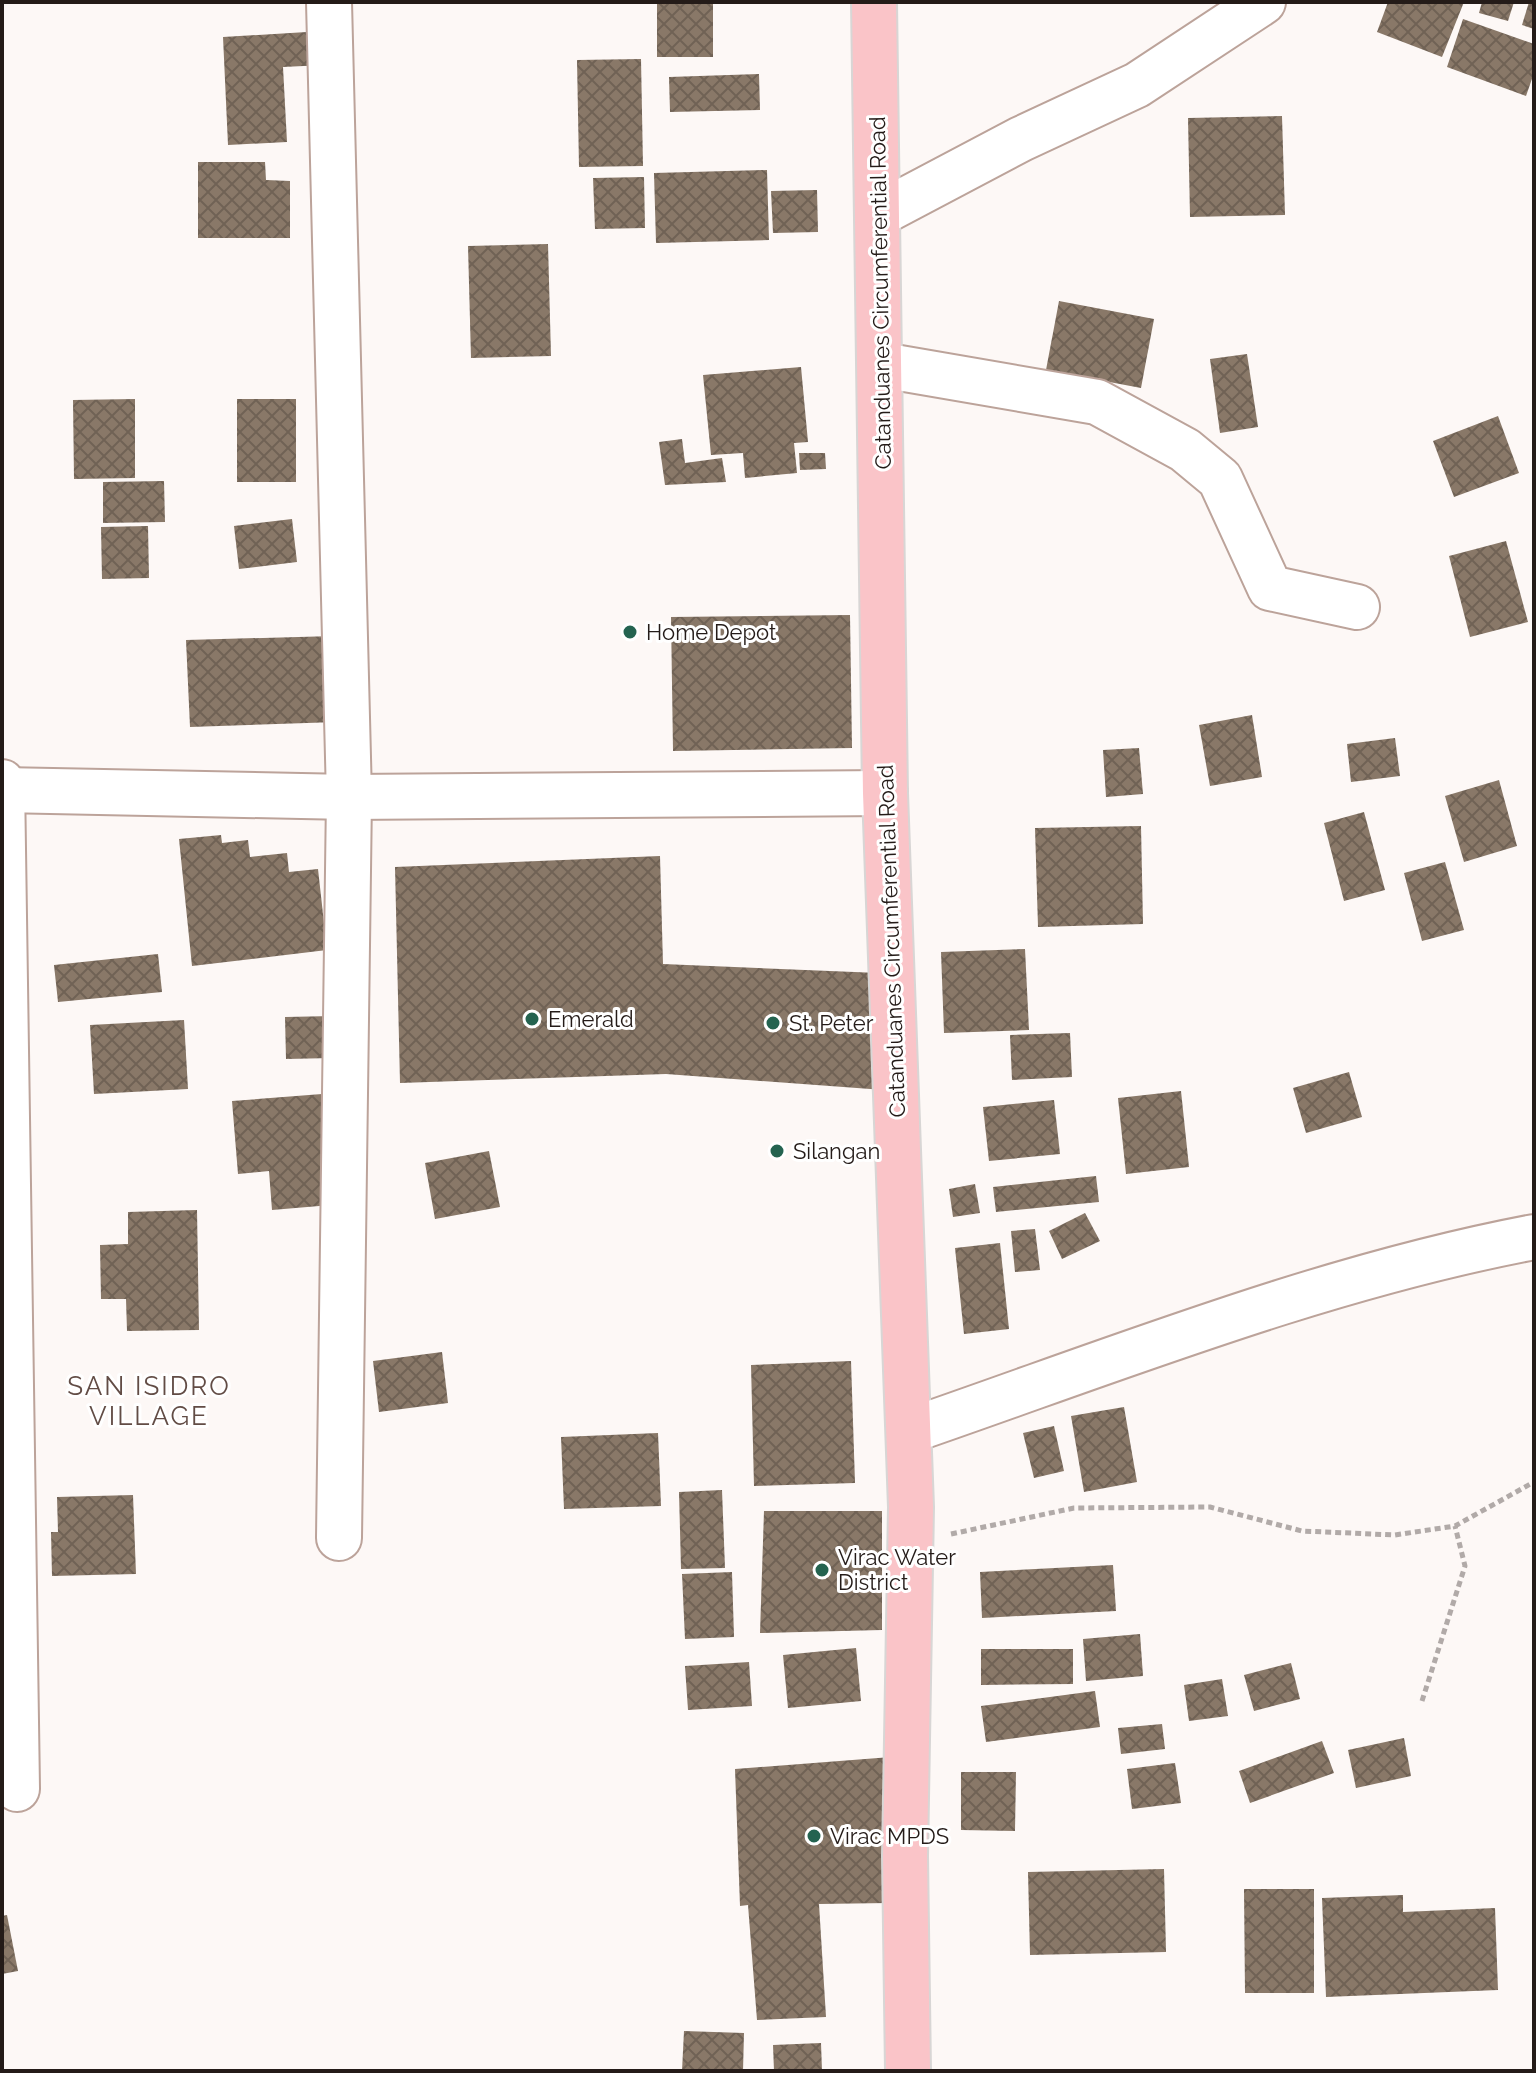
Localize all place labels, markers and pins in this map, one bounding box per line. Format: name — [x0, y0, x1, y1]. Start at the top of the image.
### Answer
place label: Home Depot — [646, 619, 777, 645]
marker: Home Depot — [621, 623, 639, 641]
place label: Emerald — [548, 1006, 634, 1032]
marker: Emerald — [523, 1010, 541, 1028]
place label: St. Peter — [789, 1010, 874, 1036]
marker: St. Peter — [764, 1014, 782, 1032]
place label: Silangan — [793, 1138, 880, 1164]
marker: Silangan — [768, 1142, 786, 1160]
place label: Virac Water District — [838, 1544, 956, 1595]
marker: Virac Water District — [813, 1561, 831, 1579]
place label: Virac MPDS — [830, 1823, 949, 1849]
marker: Virac MPDS — [805, 1827, 823, 1845]

